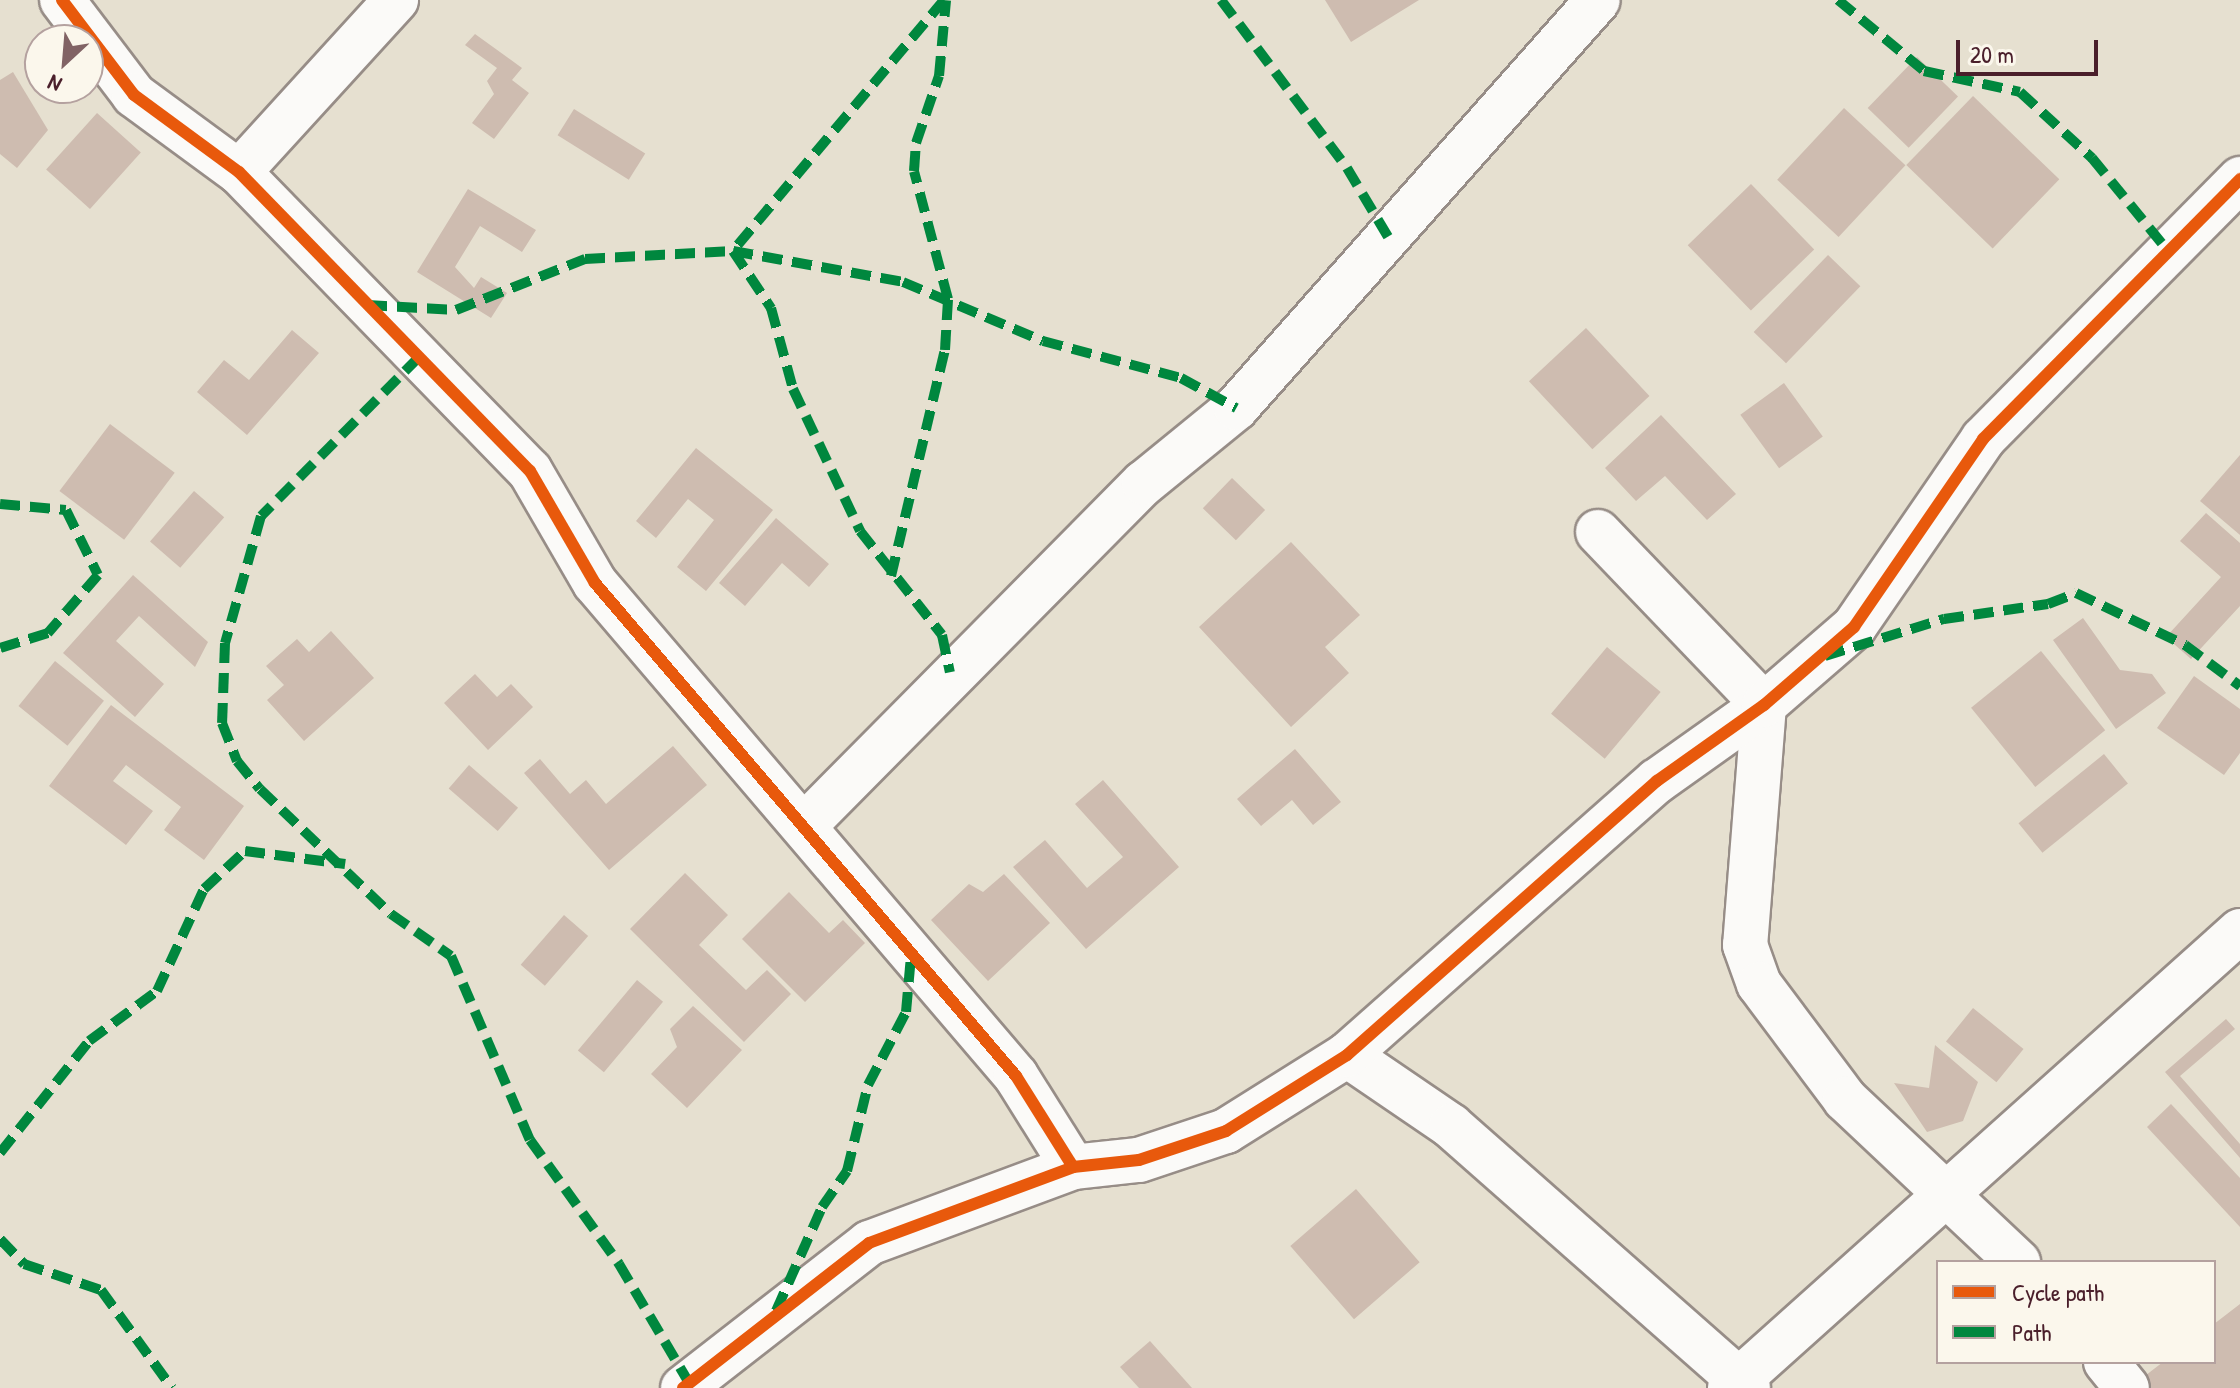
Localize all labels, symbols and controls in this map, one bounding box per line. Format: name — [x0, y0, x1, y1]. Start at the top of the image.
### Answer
north arrow — [24, 24, 104, 104]
scale bar — [1960, 24, 2102, 74]
text: 20 m — [1970, 38, 2014, 70]
text: N — [43, 68, 66, 100]
legend — [1936, 1260, 2216, 1364]
text: Cycle path — [2012, 1276, 2104, 1308]
text: Path — [2012, 1316, 2051, 1348]

